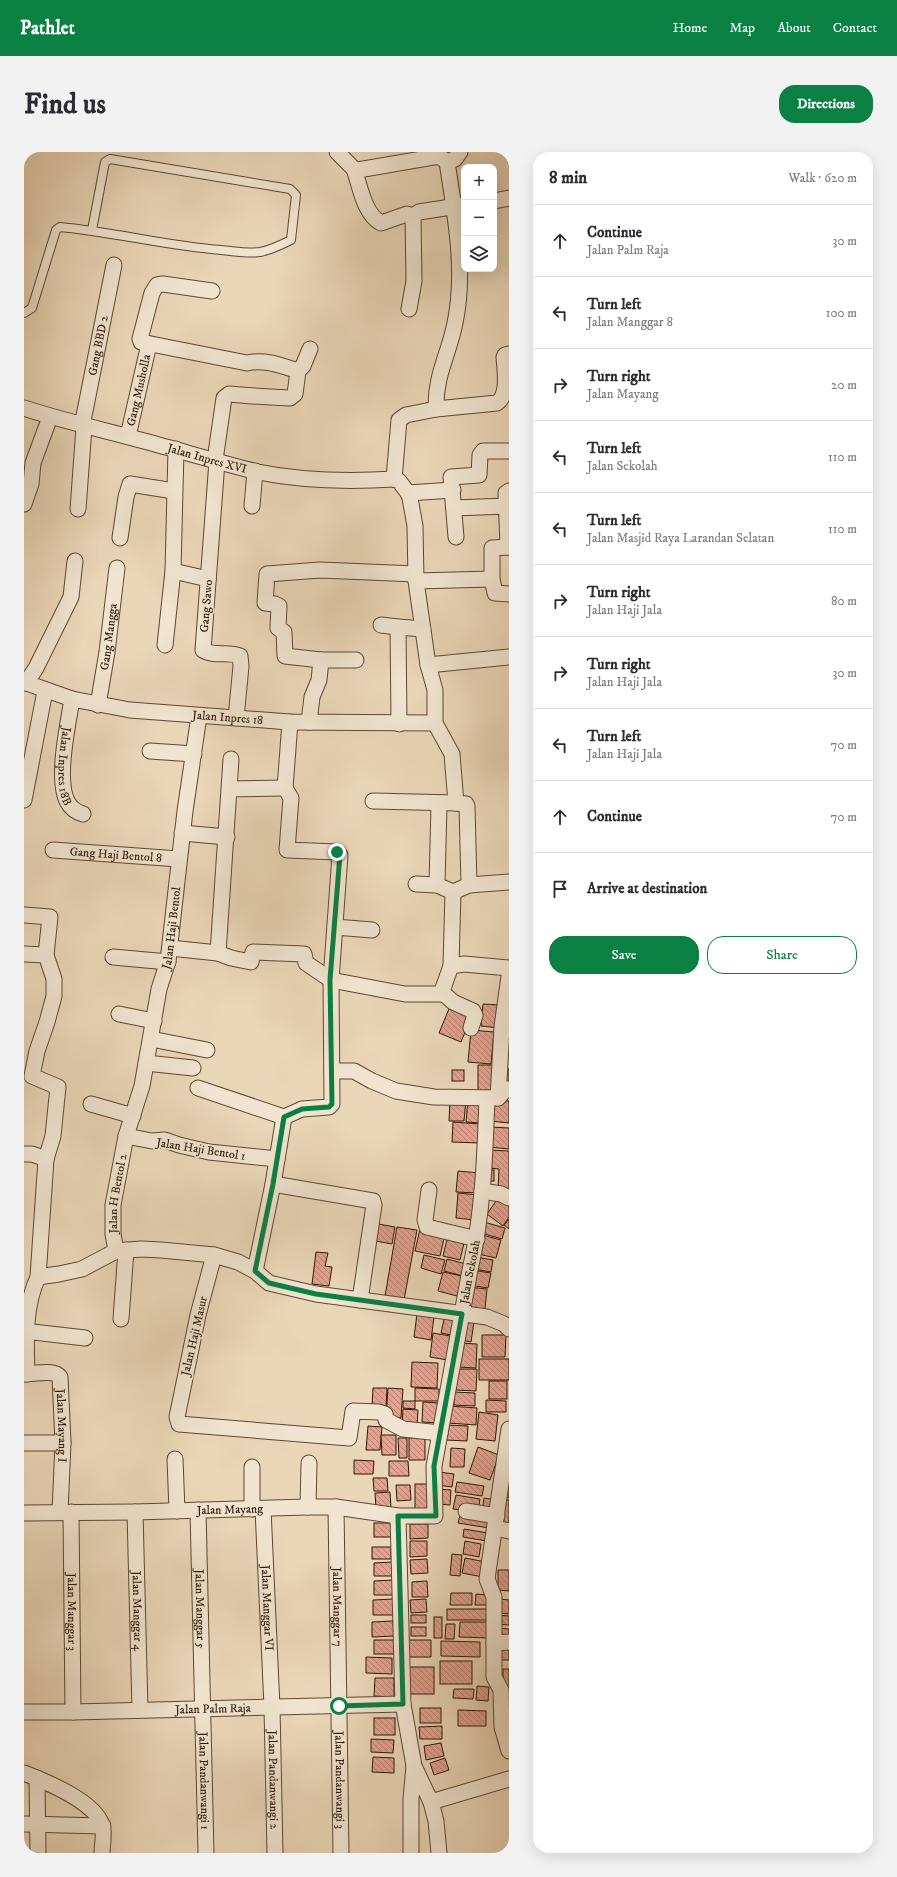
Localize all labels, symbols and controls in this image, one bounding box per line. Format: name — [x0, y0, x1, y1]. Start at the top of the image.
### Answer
text: Pathlet — [20, 17, 75, 40]
text: Home — [673, 19, 707, 37]
text: Map — [729, 19, 755, 37]
text: About — [777, 19, 811, 37]
text: Contact — [833, 19, 877, 37]
button: Directions — [779, 85, 873, 123]
text: Find us — [24, 87, 106, 122]
map controls — [461, 164, 497, 272]
button: + — [461, 164, 497, 200]
text: 8 min — [549, 167, 587, 189]
text: Walk · 620 m — [789, 170, 857, 186]
button: − — [461, 200, 497, 236]
text: Continue — [587, 223, 642, 242]
icon: ahead — [549, 230, 571, 252]
text: 30 m — [833, 233, 857, 249]
button: layers — [461, 236, 497, 272]
text: Jalan Palm Raja — [587, 242, 669, 258]
text: Turn left — [587, 295, 641, 314]
icon: left — [549, 302, 571, 324]
text: 100 m — [826, 305, 857, 321]
street label: Gang BBD 2 — [85, 314, 112, 377]
text: Jalan Manggar 8 — [587, 314, 673, 330]
street label: Gang Musholla — [123, 352, 155, 428]
text: Turn right — [587, 367, 650, 386]
icon: right — [549, 374, 571, 396]
text: 20 m — [831, 377, 857, 393]
text: Jalan Mayang — [587, 386, 659, 402]
text: Turn left — [587, 439, 641, 458]
street label: Jalan Inpres XVI — [165, 440, 248, 477]
icon: left — [549, 446, 571, 468]
text: 110 m — [828, 449, 857, 465]
text: Jalan Sekolah — [587, 458, 657, 474]
text: Turn left — [587, 511, 641, 530]
icon: left — [549, 518, 571, 540]
text: 110 m — [828, 521, 857, 537]
text: Jalan Masjid Raya Larandan Selatan — [587, 530, 774, 546]
street label: Gang Sawo — [197, 579, 216, 633]
text: Turn right — [587, 583, 650, 602]
icon: right — [549, 590, 571, 612]
text: 80 m — [831, 593, 857, 609]
street label: Gang Mangga — [97, 602, 121, 672]
text: Jalan Haji Jala — [587, 602, 662, 618]
text: Turn right — [587, 655, 650, 674]
icon: right — [549, 662, 571, 684]
text: 30 m — [833, 665, 857, 681]
text: Jalan Haji Jala — [587, 674, 662, 690]
street label: Jalan Inpres 18 — [191, 708, 264, 728]
street label: Jalan Inpres 18B — [54, 725, 75, 808]
text: Turn left — [587, 727, 641, 746]
icon: left — [549, 734, 571, 756]
text: 70 m — [831, 737, 857, 753]
text: Jalan Haji Jala — [587, 746, 662, 762]
icon: ahead — [549, 806, 571, 828]
text: Continue — [587, 807, 642, 826]
text: 70 m — [831, 809, 857, 825]
route end — [328, 843, 346, 861]
street label: Gang Haji Bentol 8 — [69, 844, 162, 866]
icon: arrive — [549, 878, 571, 900]
text: Arrive at destination — [587, 879, 707, 898]
street label: Jalan Haji Bentol — [158, 886, 184, 972]
button: Save — [549, 936, 699, 974]
button: Share — [707, 936, 857, 974]
street label: Jalan Haji Bentol 1 — [154, 1135, 246, 1164]
street label: Jalan H Bentol 2 — [106, 1153, 130, 1234]
street label: Jalan Sekolah — [457, 1238, 484, 1306]
street label: Jalan Haji Masur — [178, 1294, 211, 1378]
street label: Jalan Mayang I — [53, 1388, 70, 1463]
street label: Jalan Mayang — [196, 1501, 263, 1518]
street label: Jalan Manggar VI — [258, 1564, 276, 1651]
street label: Jalan Manggar 7 — [329, 1566, 345, 1647]
street label: Jalan Manggar 5 — [191, 1568, 208, 1649]
street label: Jalan Manggar 4 — [128, 1570, 146, 1652]
street label: Jalan Manggar 3 — [64, 1572, 79, 1651]
route start — [330, 1697, 348, 1715]
street label: Jalan Palm Raja — [174, 1701, 252, 1718]
street label: Jalan Pandanwangi 2 — [264, 1729, 282, 1830]
street label: Jalan Pandanwangi 3 — [331, 1730, 348, 1829]
street label: Jalan Pandanwangi 1 — [195, 1731, 212, 1830]

